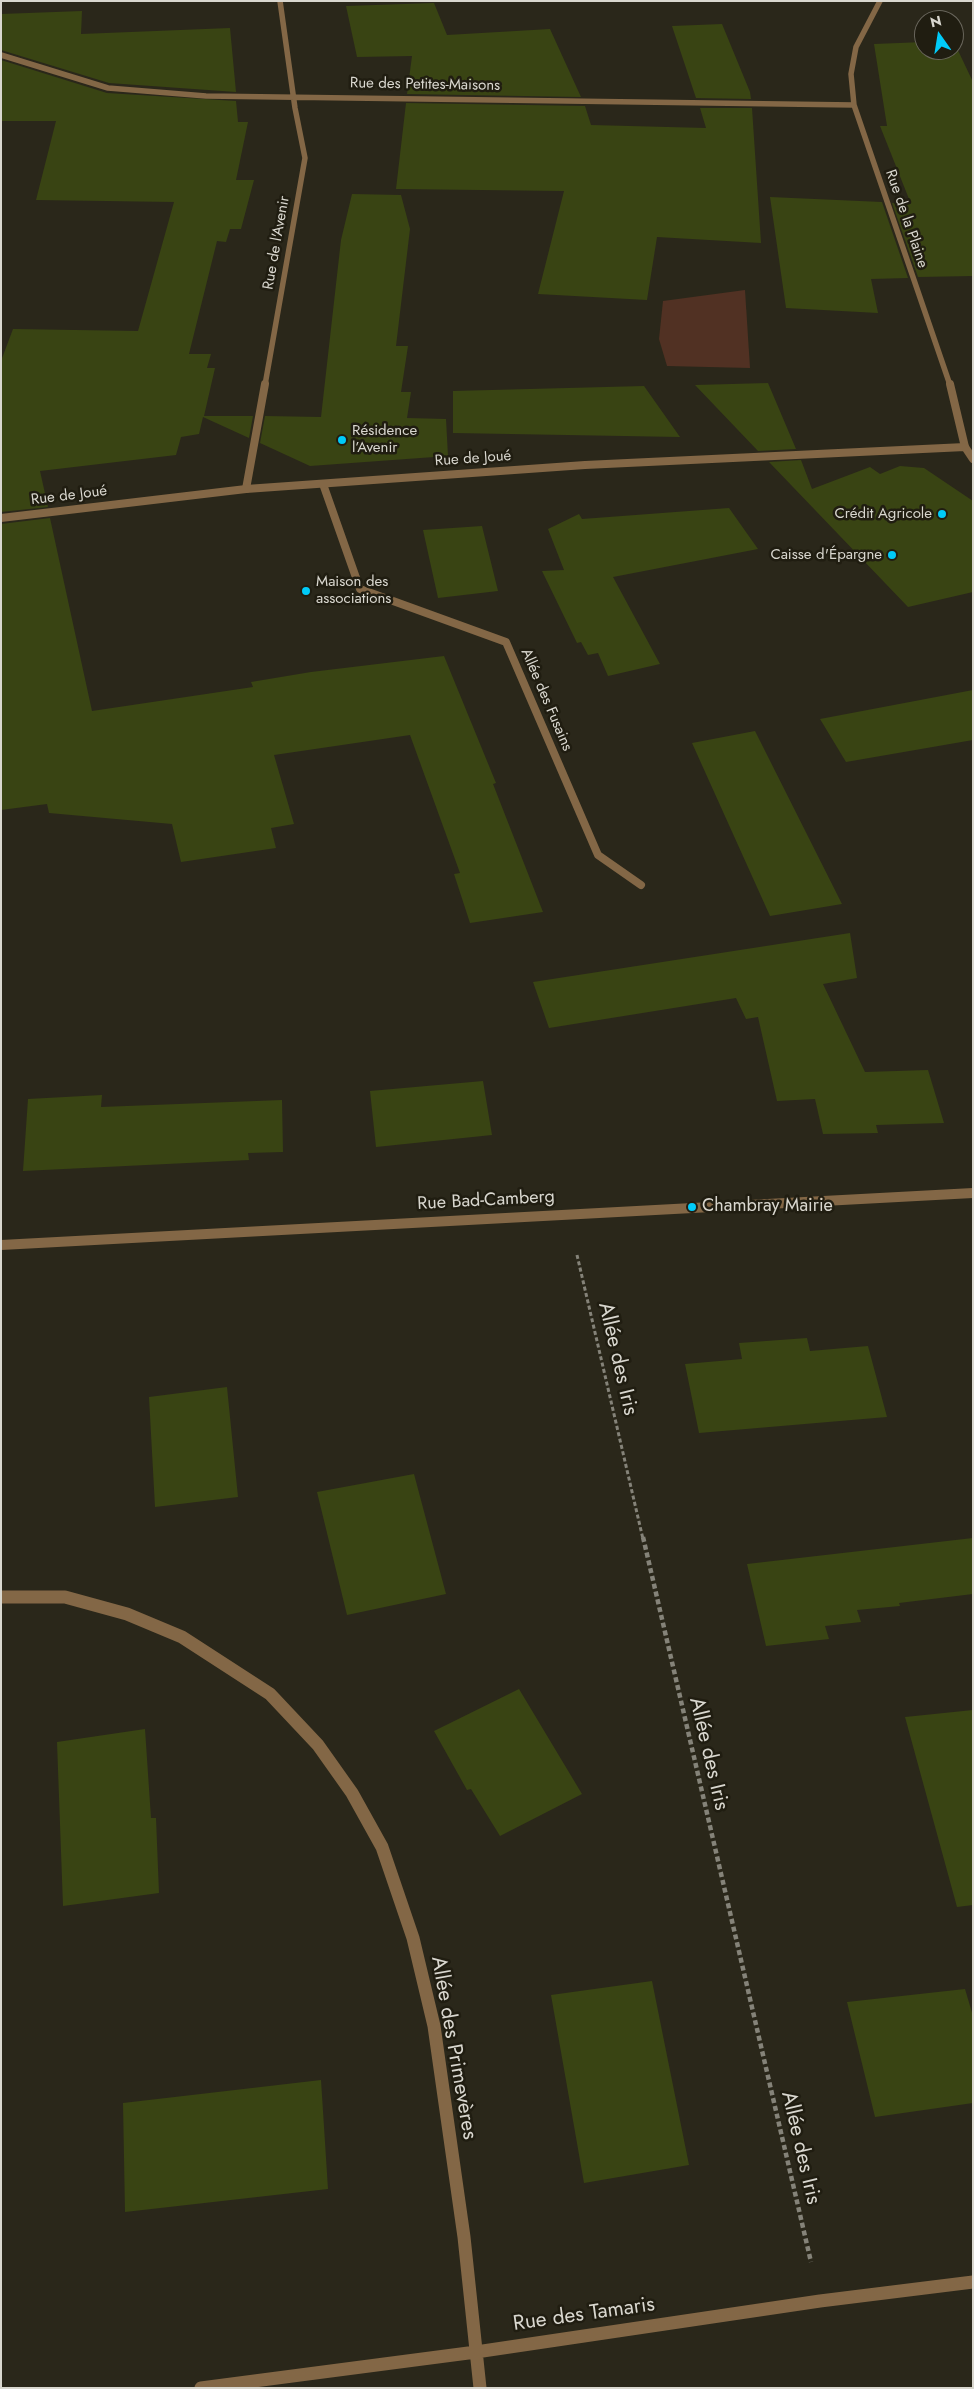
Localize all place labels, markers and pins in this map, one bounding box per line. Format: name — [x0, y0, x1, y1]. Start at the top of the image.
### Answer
place label: Résidence l’Avenir — [352, 422, 417, 457]
marker: Résidence l’Avenir — [336, 434, 348, 446]
place label: Crédit Agricole — [835, 505, 932, 523]
marker: Crédit Agricole — [936, 508, 948, 520]
place label: Caisse d'Épargne — [770, 546, 882, 564]
marker: Caisse d'Épargne — [886, 549, 898, 561]
place label: Maison des associations — [316, 573, 391, 608]
marker: Maison des associations — [300, 585, 312, 597]
place label: Chambray Mairie — [702, 1196, 833, 1218]
marker: Chambray Mairie — [686, 1201, 698, 1213]

